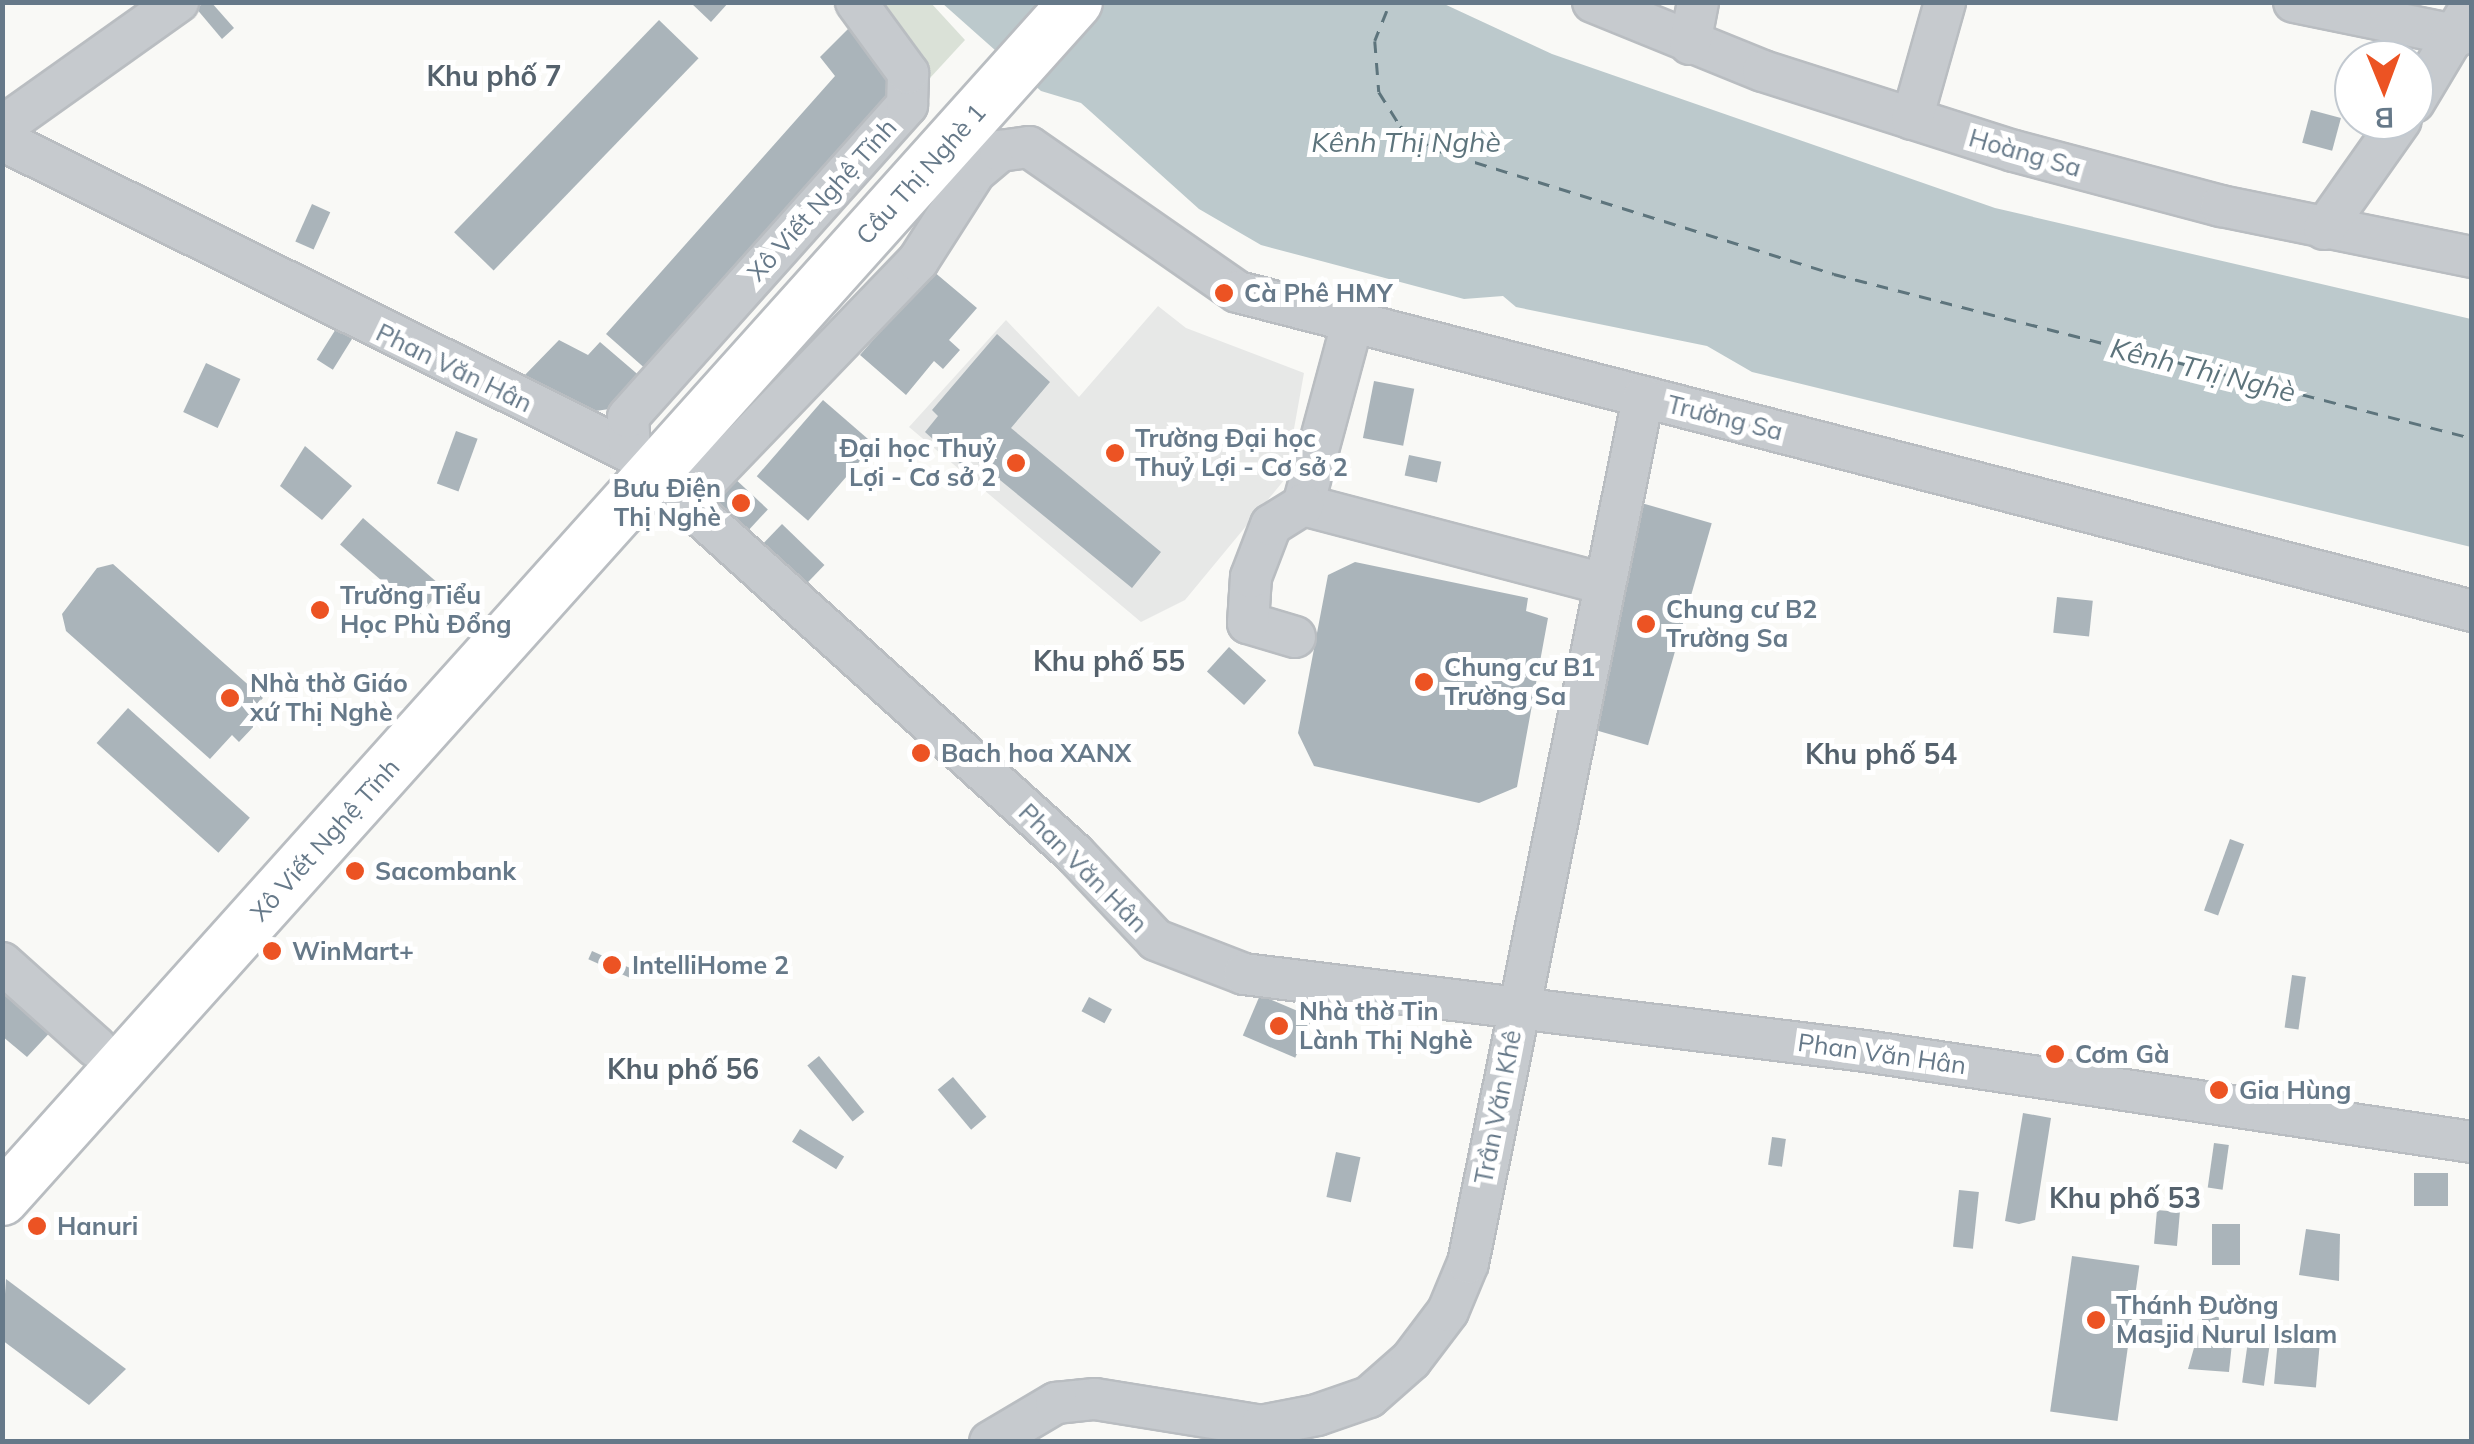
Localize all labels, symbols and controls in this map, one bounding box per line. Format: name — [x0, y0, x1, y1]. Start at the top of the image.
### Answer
north arrow — [2334, 40, 2434, 140]
district label: Khu phố 7 — [426, 59, 562, 93]
street label: Cầu Thị Nghè 1 — [850, 98, 992, 250]
text: B — [2375, 101, 2394, 136]
street label: Xô Viết Nghệ Tĩnh — [741, 113, 903, 287]
street label: Hoàng Sa — [1965, 123, 2085, 183]
water label: Kênh Thị Nghè — [1311, 125, 1501, 159]
place label: Cà Phê HMY — [1244, 278, 1393, 308]
marker: Cà Phê HMY — [1213, 282, 1235, 304]
street label: Phan Văn Hân — [371, 317, 537, 419]
water label: Kênh Thị Nghè — [2107, 331, 2299, 409]
street label: Trường Sa — [1664, 389, 1786, 447]
place label: Trường Đại học Thuỷ Lợi - Cơ sở 2 — [1135, 424, 1348, 483]
place label: Đại học Thuỷ Lợi - Cơ sở 2 — [840, 434, 996, 493]
marker: Trường Đại học Thuỷ Lợi - Cơ sở 2 — [1104, 442, 1126, 464]
marker: Đại học Thuỷ Lợi - Cơ sở 2 — [1005, 452, 1027, 474]
place label: Bưu Điện Thị Nghè — [613, 474, 721, 533]
marker: Bưu Điện Thị Nghè — [730, 492, 752, 514]
place label: Trường Tiểu Học Phù Đổng — [340, 581, 512, 640]
place label: Chung cư B2 Trường Sa — [1666, 595, 1817, 654]
marker: Trường Tiểu Học Phù Đổng — [309, 599, 331, 621]
marker: Chung cư B2 Trường Sa — [1635, 613, 1657, 635]
district label: Khu phố 55 — [1033, 644, 1185, 678]
place label: Chung cư B1 Trường Sa — [1444, 653, 1595, 712]
place label: Nhà thờ Giáo xứ Thị Nghè — [250, 669, 408, 728]
marker: Chung cư B1 Trường Sa — [1413, 671, 1435, 693]
marker: Nhà thờ Giáo xứ Thị Nghè — [219, 687, 241, 709]
district label: Khu phố 54 — [1805, 737, 1957, 771]
place label: Bach hoa XANX — [941, 738, 1131, 768]
marker: Bach hoa XANX — [910, 742, 932, 764]
street label: Xô Viết Nghệ Tĩnh — [244, 753, 406, 927]
street label: Phan Văn Hân — [1012, 797, 1154, 939]
place label: Sacombank — [375, 856, 516, 886]
marker: Sacombank — [344, 860, 366, 882]
place label: WinMart+ — [292, 936, 414, 966]
marker: WinMart+ — [261, 940, 283, 962]
place label: IntelliHome 2 — [632, 950, 789, 980]
marker: IntelliHome 2 — [601, 954, 623, 976]
place label: Nhà thờ Tin Lành Thị Nghè — [1299, 997, 1473, 1056]
marker: Nhà thờ Tin Lành Thị Nghè — [1268, 1015, 1290, 1037]
street label: Trần Văn Khê — [1468, 1027, 1528, 1187]
street label: Phan Văn Hân — [1796, 1027, 1968, 1081]
place label: Cơm Gà — [2075, 1039, 2169, 1069]
marker: Cơm Gà — [2044, 1043, 2066, 1065]
district label: Khu phố 56 — [607, 1052, 759, 1086]
place label: Gia Hùng — [2239, 1075, 2351, 1105]
marker: Gia Hùng — [2208, 1079, 2230, 1101]
district label: Khu phố 53 — [2049, 1181, 2201, 1215]
place label: Hanuri — [57, 1211, 138, 1241]
marker: Hanuri — [26, 1215, 48, 1237]
place label: Thánh Đường Masjid Nurul Islam — [2116, 1291, 2337, 1350]
marker: Thánh Đường Masjid Nurul Islam — [2085, 1309, 2107, 1331]

